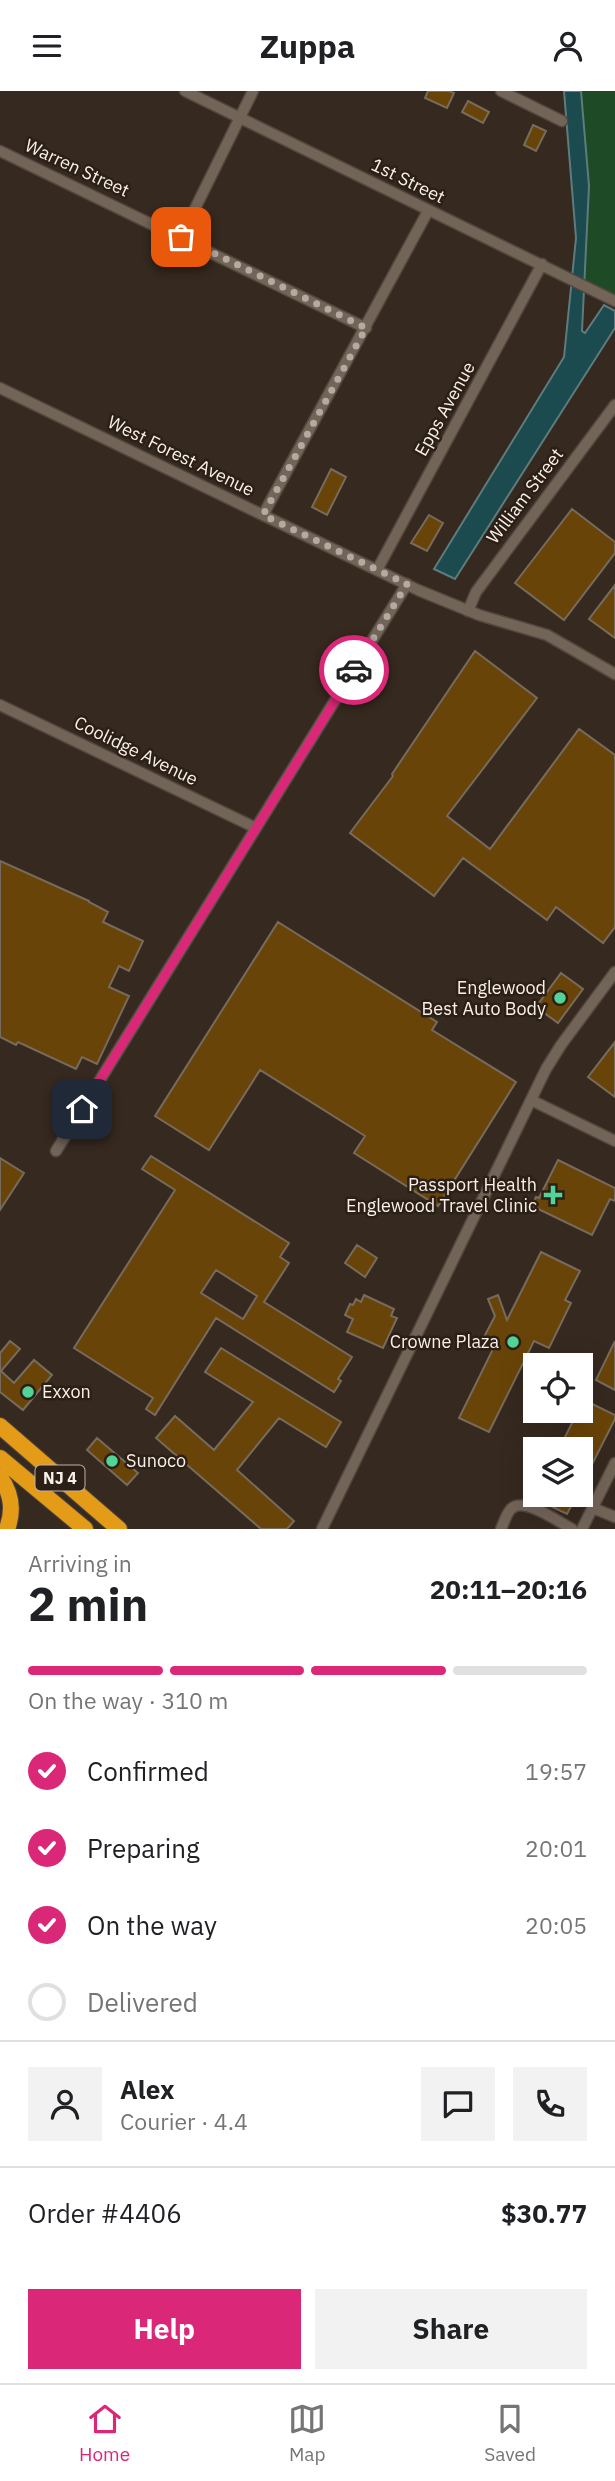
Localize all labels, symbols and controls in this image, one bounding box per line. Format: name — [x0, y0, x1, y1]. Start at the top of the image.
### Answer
text: Zuppa — [260, 25, 355, 67]
icon: menu — [28, 27, 66, 65]
icon: person — [549, 27, 587, 65]
street label: Warren Street — [21, 133, 133, 202]
street label: 1st Street — [368, 153, 449, 208]
pin — [151, 207, 211, 267]
icon: bag — [162, 218, 200, 256]
street label: Epps Avenue — [409, 357, 480, 460]
street label: West Forest Avenue — [104, 410, 258, 501]
street label: William Street — [481, 443, 568, 548]
courier — [319, 635, 389, 705]
icon: car — [335, 651, 373, 689]
street label: Coolidge Avenue — [71, 711, 202, 790]
place label: Englewood Best Auto Body — [422, 976, 546, 1020]
marker: Englewood Best Auto Body — [552, 990, 568, 1006]
pin — [52, 1079, 112, 1139]
icon: home — [63, 1090, 101, 1128]
place label: Passport Health Englewood Travel Clinic — [346, 1173, 537, 1217]
marker: Passport Health Englewood Travel Clinic — [543, 1185, 563, 1205]
place label: Crowne Plaza — [390, 1330, 499, 1353]
marker: Crowne Plaza — [505, 1334, 521, 1350]
map controls — [523, 1353, 593, 1507]
button: locate — [523, 1353, 593, 1423]
place label: Exxon — [42, 1380, 91, 1403]
marker: Exxon — [20, 1384, 36, 1400]
button: layers — [523, 1437, 593, 1507]
place label: Sunoco — [126, 1449, 186, 1472]
marker: Sunoco — [104, 1453, 120, 1469]
road number: NJ 4 — [36, 1465, 84, 1491]
text: Arriving in — [28, 1548, 132, 1578]
text: 20:11–20:16 — [430, 1572, 587, 1606]
text: 2 min — [28, 1574, 148, 1634]
text: On the way · 310 m — [28, 1685, 228, 1715]
icon: check — [28, 1752, 66, 1790]
text: Confirmed — [87, 1754, 209, 1788]
text: 19:57 — [525, 1756, 587, 1786]
icon: check — [28, 1829, 66, 1867]
text: Preparing — [87, 1831, 200, 1865]
text: 20:01 — [525, 1833, 587, 1863]
icon: check — [28, 1906, 66, 1944]
text: On the way — [87, 1908, 217, 1942]
text: 20:05 — [525, 1910, 587, 1940]
text: Delivered — [87, 1985, 198, 2019]
button: person — [28, 2067, 102, 2141]
button: chat — [421, 2067, 495, 2141]
button: phone — [513, 2067, 587, 2141]
text: Alex — [120, 2072, 174, 2106]
text: Courier · 4.4 — [120, 2106, 248, 2136]
text: Order #4406 — [28, 2196, 182, 2230]
text: $30.77 — [501, 2196, 587, 2230]
button: Help — [28, 2289, 301, 2369]
button: Share — [315, 2289, 587, 2369]
tab: Home — [79, 2400, 130, 2466]
tab: Map — [288, 2400, 326, 2466]
tab: Saved — [484, 2400, 536, 2466]

